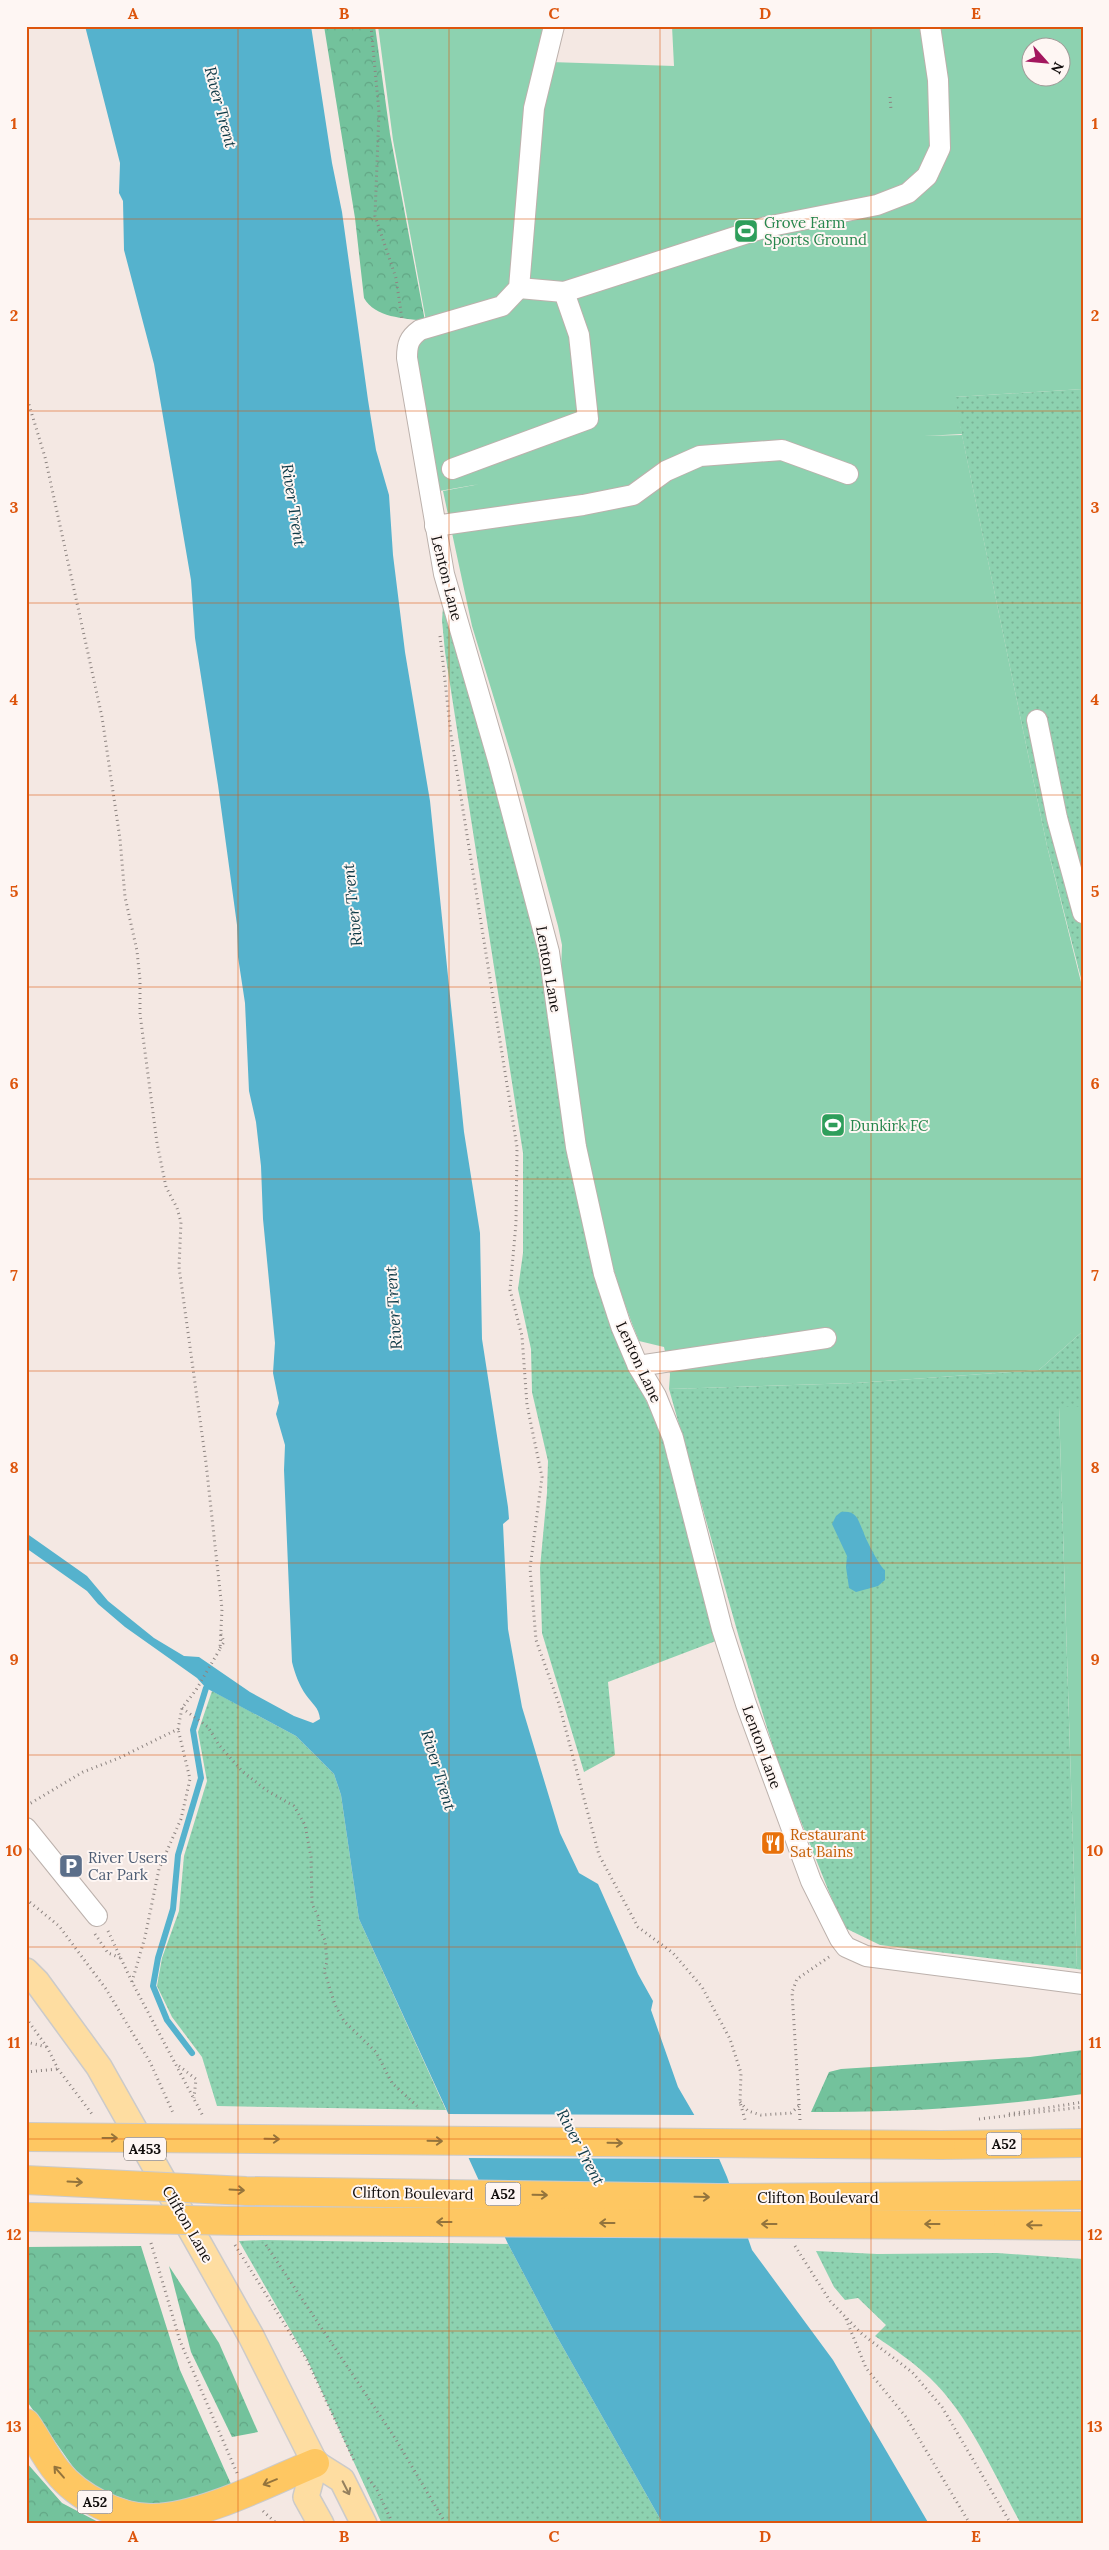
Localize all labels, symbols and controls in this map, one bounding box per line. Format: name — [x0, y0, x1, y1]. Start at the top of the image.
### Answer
text: A — [128, 3, 139, 23]
text: B — [339, 3, 350, 23]
text: C — [548, 3, 560, 23]
text: D — [759, 3, 771, 23]
text: E — [971, 3, 981, 23]
north arrow — [1022, 38, 1072, 88]
text: N — [1047, 59, 1068, 77]
water label: River Trent — [201, 64, 241, 150]
text: 1 — [11, 113, 17, 133]
text: 1 — [1092, 113, 1098, 133]
place label: Grove Farm Sports Ground — [764, 213, 867, 249]
sports icon: Grove Farm Sports Ground — [733, 218, 759, 244]
text: 2 — [10, 305, 18, 325]
text: 2 — [1091, 305, 1099, 325]
water label: River Trent — [278, 462, 310, 548]
text: 3 — [10, 497, 19, 517]
text: 3 — [1091, 497, 1100, 517]
street label: Lenton Lane — [427, 533, 467, 623]
text: 4 — [10, 689, 19, 709]
text: 4 — [1091, 689, 1100, 709]
water label: River Trent — [338, 862, 366, 947]
text: 5 — [10, 881, 19, 901]
text: 5 — [1091, 881, 1100, 901]
street label: Lenton Lane — [532, 924, 566, 1014]
text: 6 — [9, 1073, 19, 1093]
text: 6 — [1090, 1073, 1100, 1093]
sports icon: Dunkirk FC — [820, 1112, 846, 1138]
place label: Dunkirk FC — [850, 1116, 929, 1135]
text: 7 — [10, 1265, 18, 1285]
text: 7 — [1091, 1265, 1099, 1285]
water label: River Trent — [380, 1266, 406, 1350]
street label: Lenton Lane — [612, 1318, 666, 1406]
text: 8 — [9, 1457, 19, 1477]
text: 8 — [1090, 1457, 1100, 1477]
text: 9 — [9, 1649, 19, 1669]
text: 9 — [1090, 1649, 1100, 1669]
street label: Lenton Lane — [738, 1703, 786, 1791]
water label: River Trent — [417, 1727, 461, 1813]
place label: Restaurant Sat Bains — [790, 1825, 866, 1861]
restaurant icon: Restaurant Sat Bains — [760, 1830, 786, 1856]
text: 10 — [6, 1840, 22, 1860]
text: 10 — [1087, 1840, 1103, 1860]
place label: River Users Car Park — [88, 1848, 167, 1884]
parking icon: River Users Car Park — [58, 1853, 84, 1879]
text: 11 — [8, 2032, 21, 2052]
text: 11 — [1089, 2032, 1102, 2052]
water label: River Trent — [553, 2106, 609, 2189]
road number: A52 — [986, 2132, 1022, 2156]
one-way arrow — [102, 2133, 118, 2143]
one-way arrow — [264, 2134, 280, 2144]
one-way arrow — [426, 2136, 443, 2146]
road number: A453 — [124, 2138, 166, 2160]
one-way arrow — [606, 2138, 623, 2148]
one-way arrow — [67, 2178, 83, 2187]
street label: Clifton Lane — [158, 2182, 218, 2266]
street label: Clifton Boulevard — [352, 2182, 474, 2204]
road number: A52 — [486, 2182, 520, 2206]
one-way arrow — [229, 2186, 245, 2195]
street label: Clifton Boulevard — [757, 2188, 879, 2207]
one-way arrow — [531, 2190, 547, 2200]
one-way arrow — [694, 2192, 710, 2202]
one-way arrow — [437, 2217, 453, 2227]
one-way arrow — [599, 2218, 616, 2228]
one-way arrow — [762, 2219, 778, 2228]
one-way arrow — [924, 2219, 940, 2229]
one-way arrow — [1026, 2220, 1042, 2230]
text: 12 — [6, 2224, 22, 2244]
text: 12 — [1087, 2224, 1103, 2244]
text: 13 — [6, 2416, 22, 2436]
text: 13 — [1087, 2416, 1103, 2436]
one-way arrow — [53, 2466, 65, 2479]
one-way arrow — [263, 2478, 278, 2487]
one-way arrow — [341, 2480, 351, 2495]
road number: A52 — [78, 2490, 112, 2514]
text: A — [128, 2526, 139, 2546]
text: B — [339, 2526, 350, 2546]
text: C — [548, 2526, 560, 2546]
text: D — [759, 2526, 771, 2546]
text: E — [971, 2526, 981, 2546]

